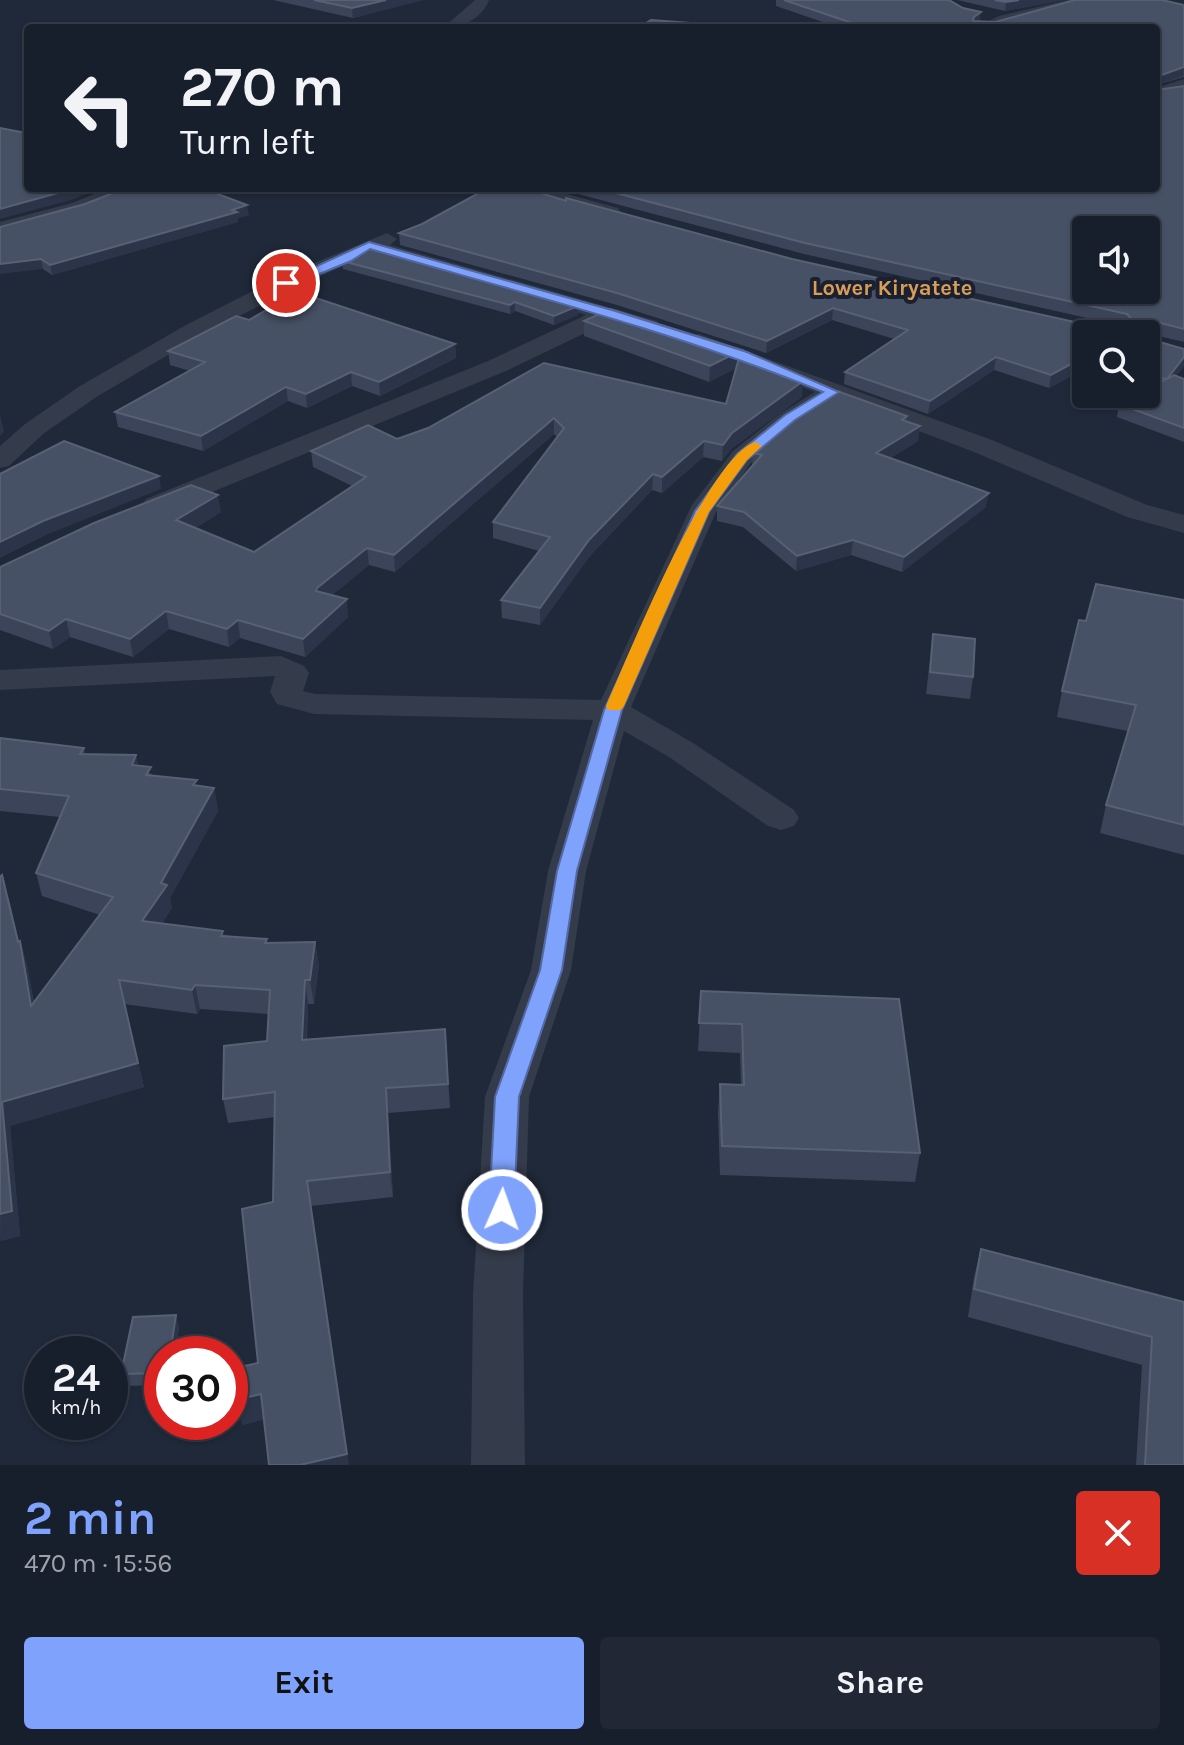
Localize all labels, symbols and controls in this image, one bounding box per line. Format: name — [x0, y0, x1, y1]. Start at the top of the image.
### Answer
text: 270 m — [180, 54, 344, 119]
icon: left — [48, 56, 152, 160]
text: Turn left — [180, 121, 315, 163]
map controls — [1072, 216, 1160, 408]
button: sound — [1072, 216, 1160, 304]
pin — [252, 249, 320, 317]
icon: arrive — [264, 261, 308, 305]
district label: Lower Kiryatete — [812, 275, 972, 301]
button: search — [1072, 320, 1160, 408]
position arrow — [460, 1168, 544, 1252]
speed limit sign: 30 — [144, 1336, 248, 1440]
text: 24 — [52, 1354, 100, 1401]
text: km/h — [51, 1396, 101, 1419]
text: 2 min — [24, 1490, 156, 1546]
button: close — [1076, 1491, 1160, 1575]
text: 470 m · 15:56 — [24, 1548, 172, 1579]
button: Exit — [24, 1637, 584, 1729]
button: Share — [600, 1637, 1160, 1729]

